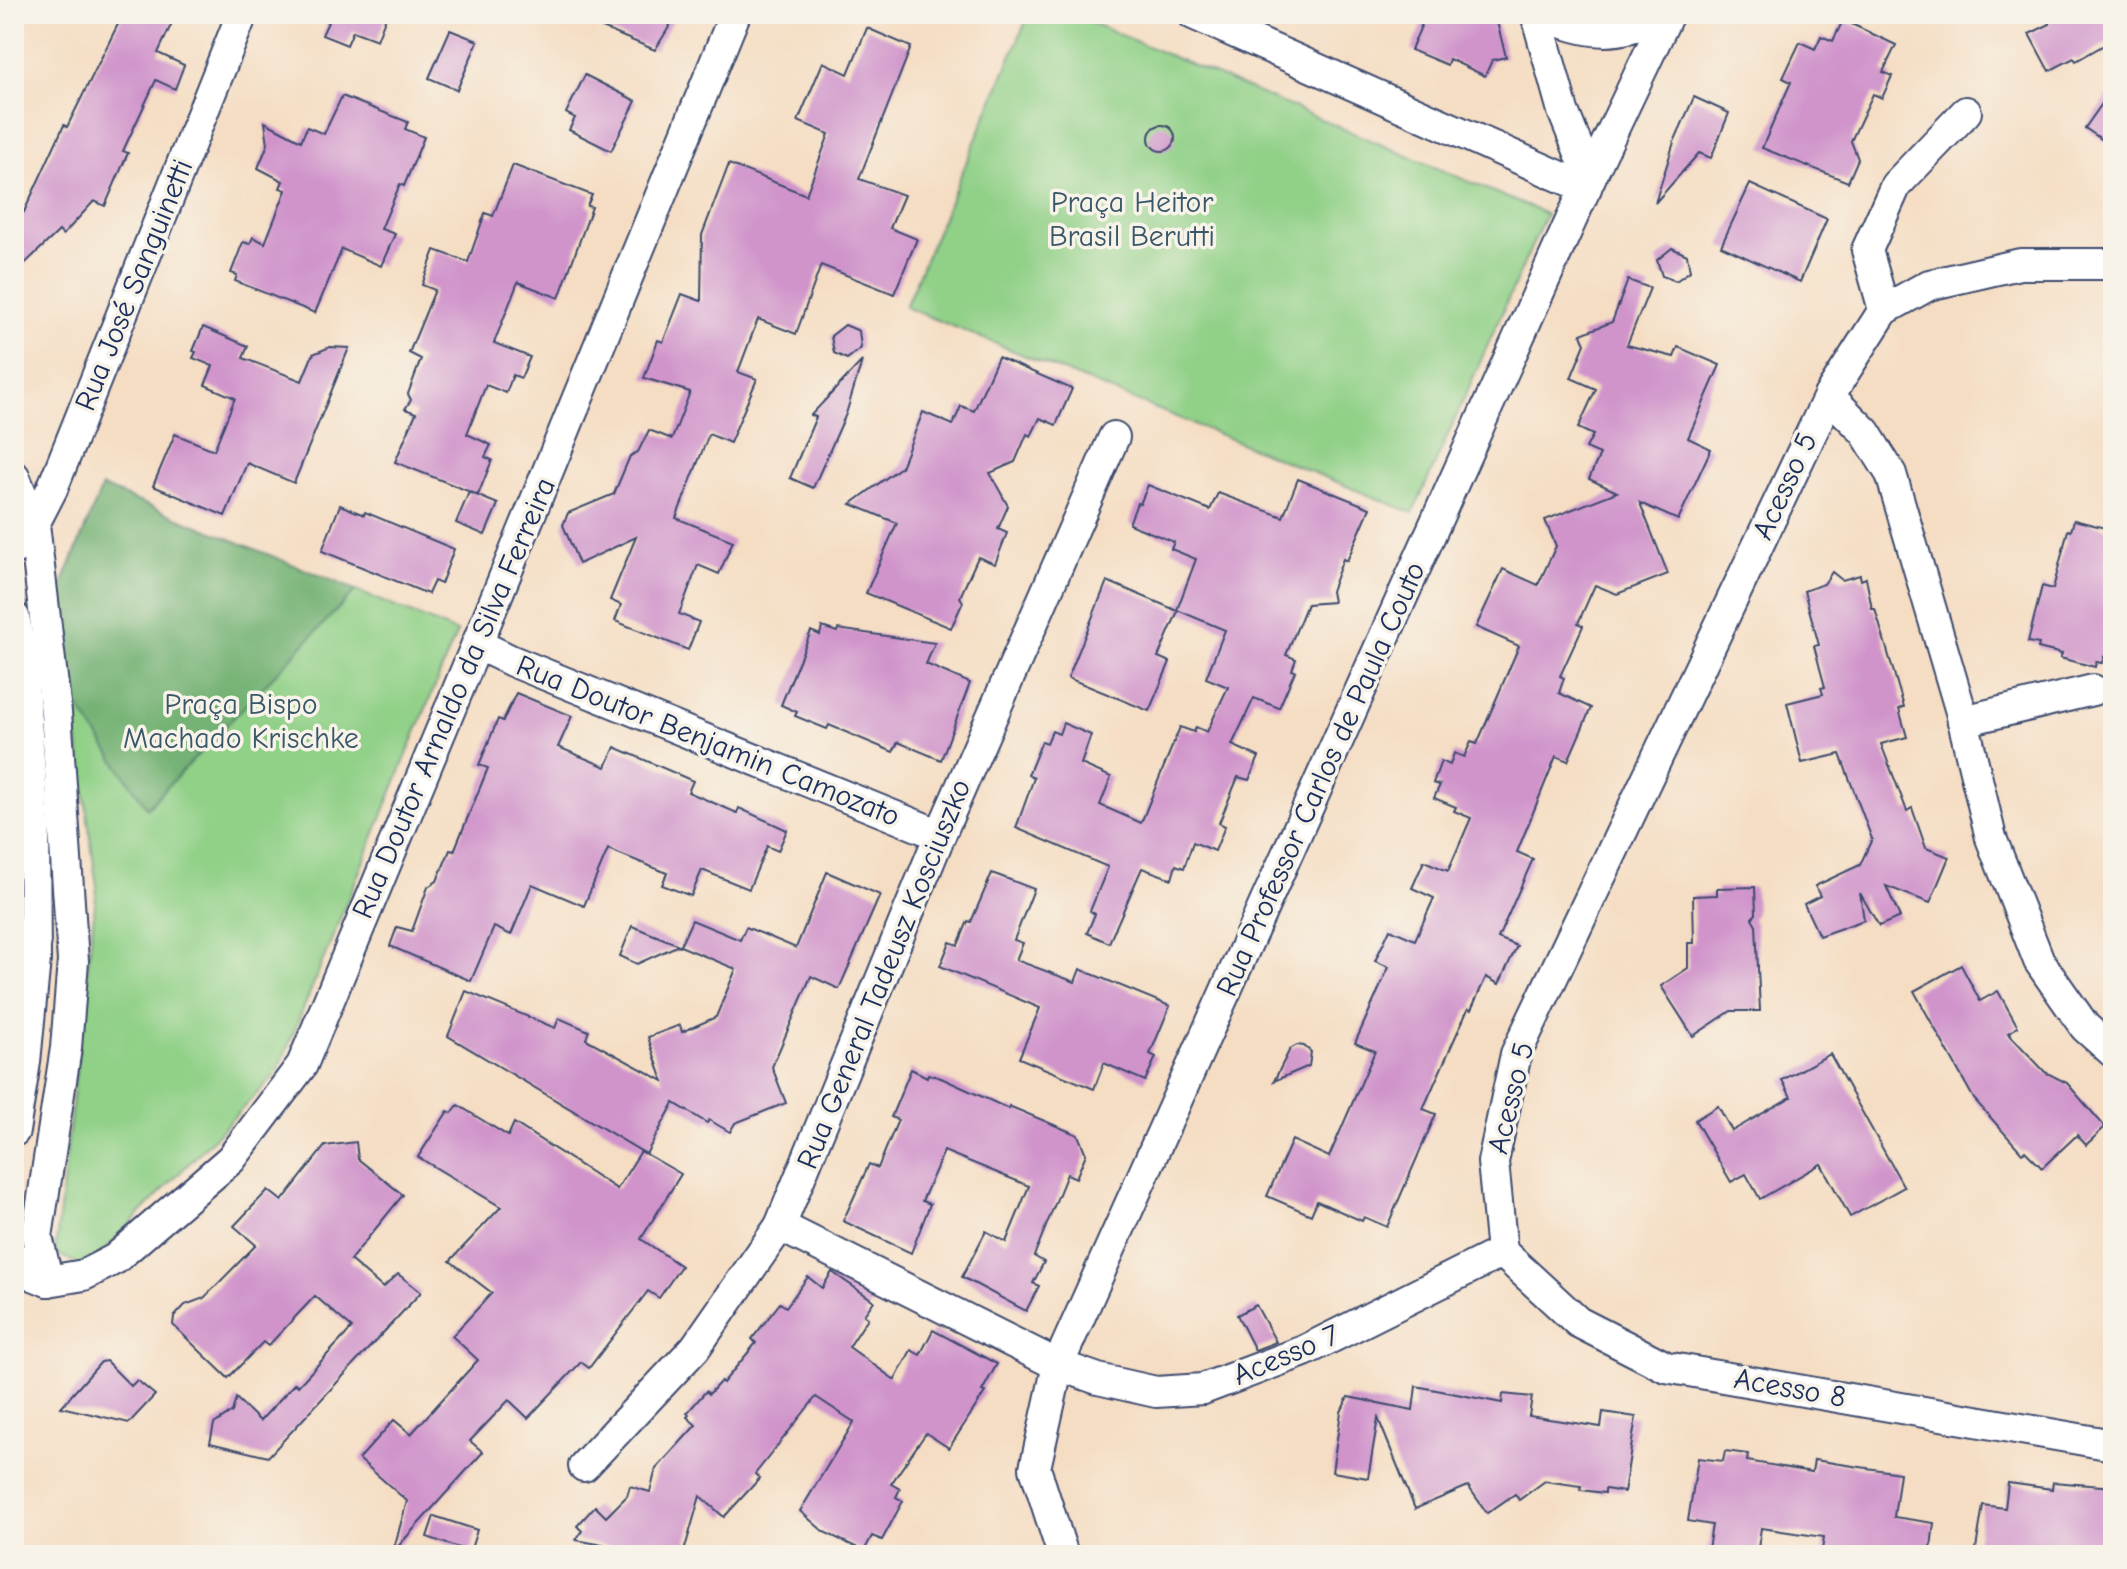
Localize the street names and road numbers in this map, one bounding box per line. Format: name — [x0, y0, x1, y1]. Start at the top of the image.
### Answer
street label: Rua José Sanguinetti — [68, 154, 200, 416]
street label: Acesso 5 — [1745, 427, 1825, 545]
street label: Rua Doutor Arnaldo da Silva Ferreira — [345, 472, 563, 924]
street label: Rua Professor Carlos de Paula Couto — [1209, 557, 1433, 1001]
street label: Rua Doutor Benjamin Camozato — [511, 648, 905, 834]
street label: Rua General Tadeusz Kosciuszko — [790, 774, 978, 1174]
street label: Acesso 5 — [1480, 1038, 1542, 1158]
street label: Acesso 7 — [1228, 1317, 1344, 1393]
street label: Acesso 8 — [1731, 1361, 1849, 1415]

